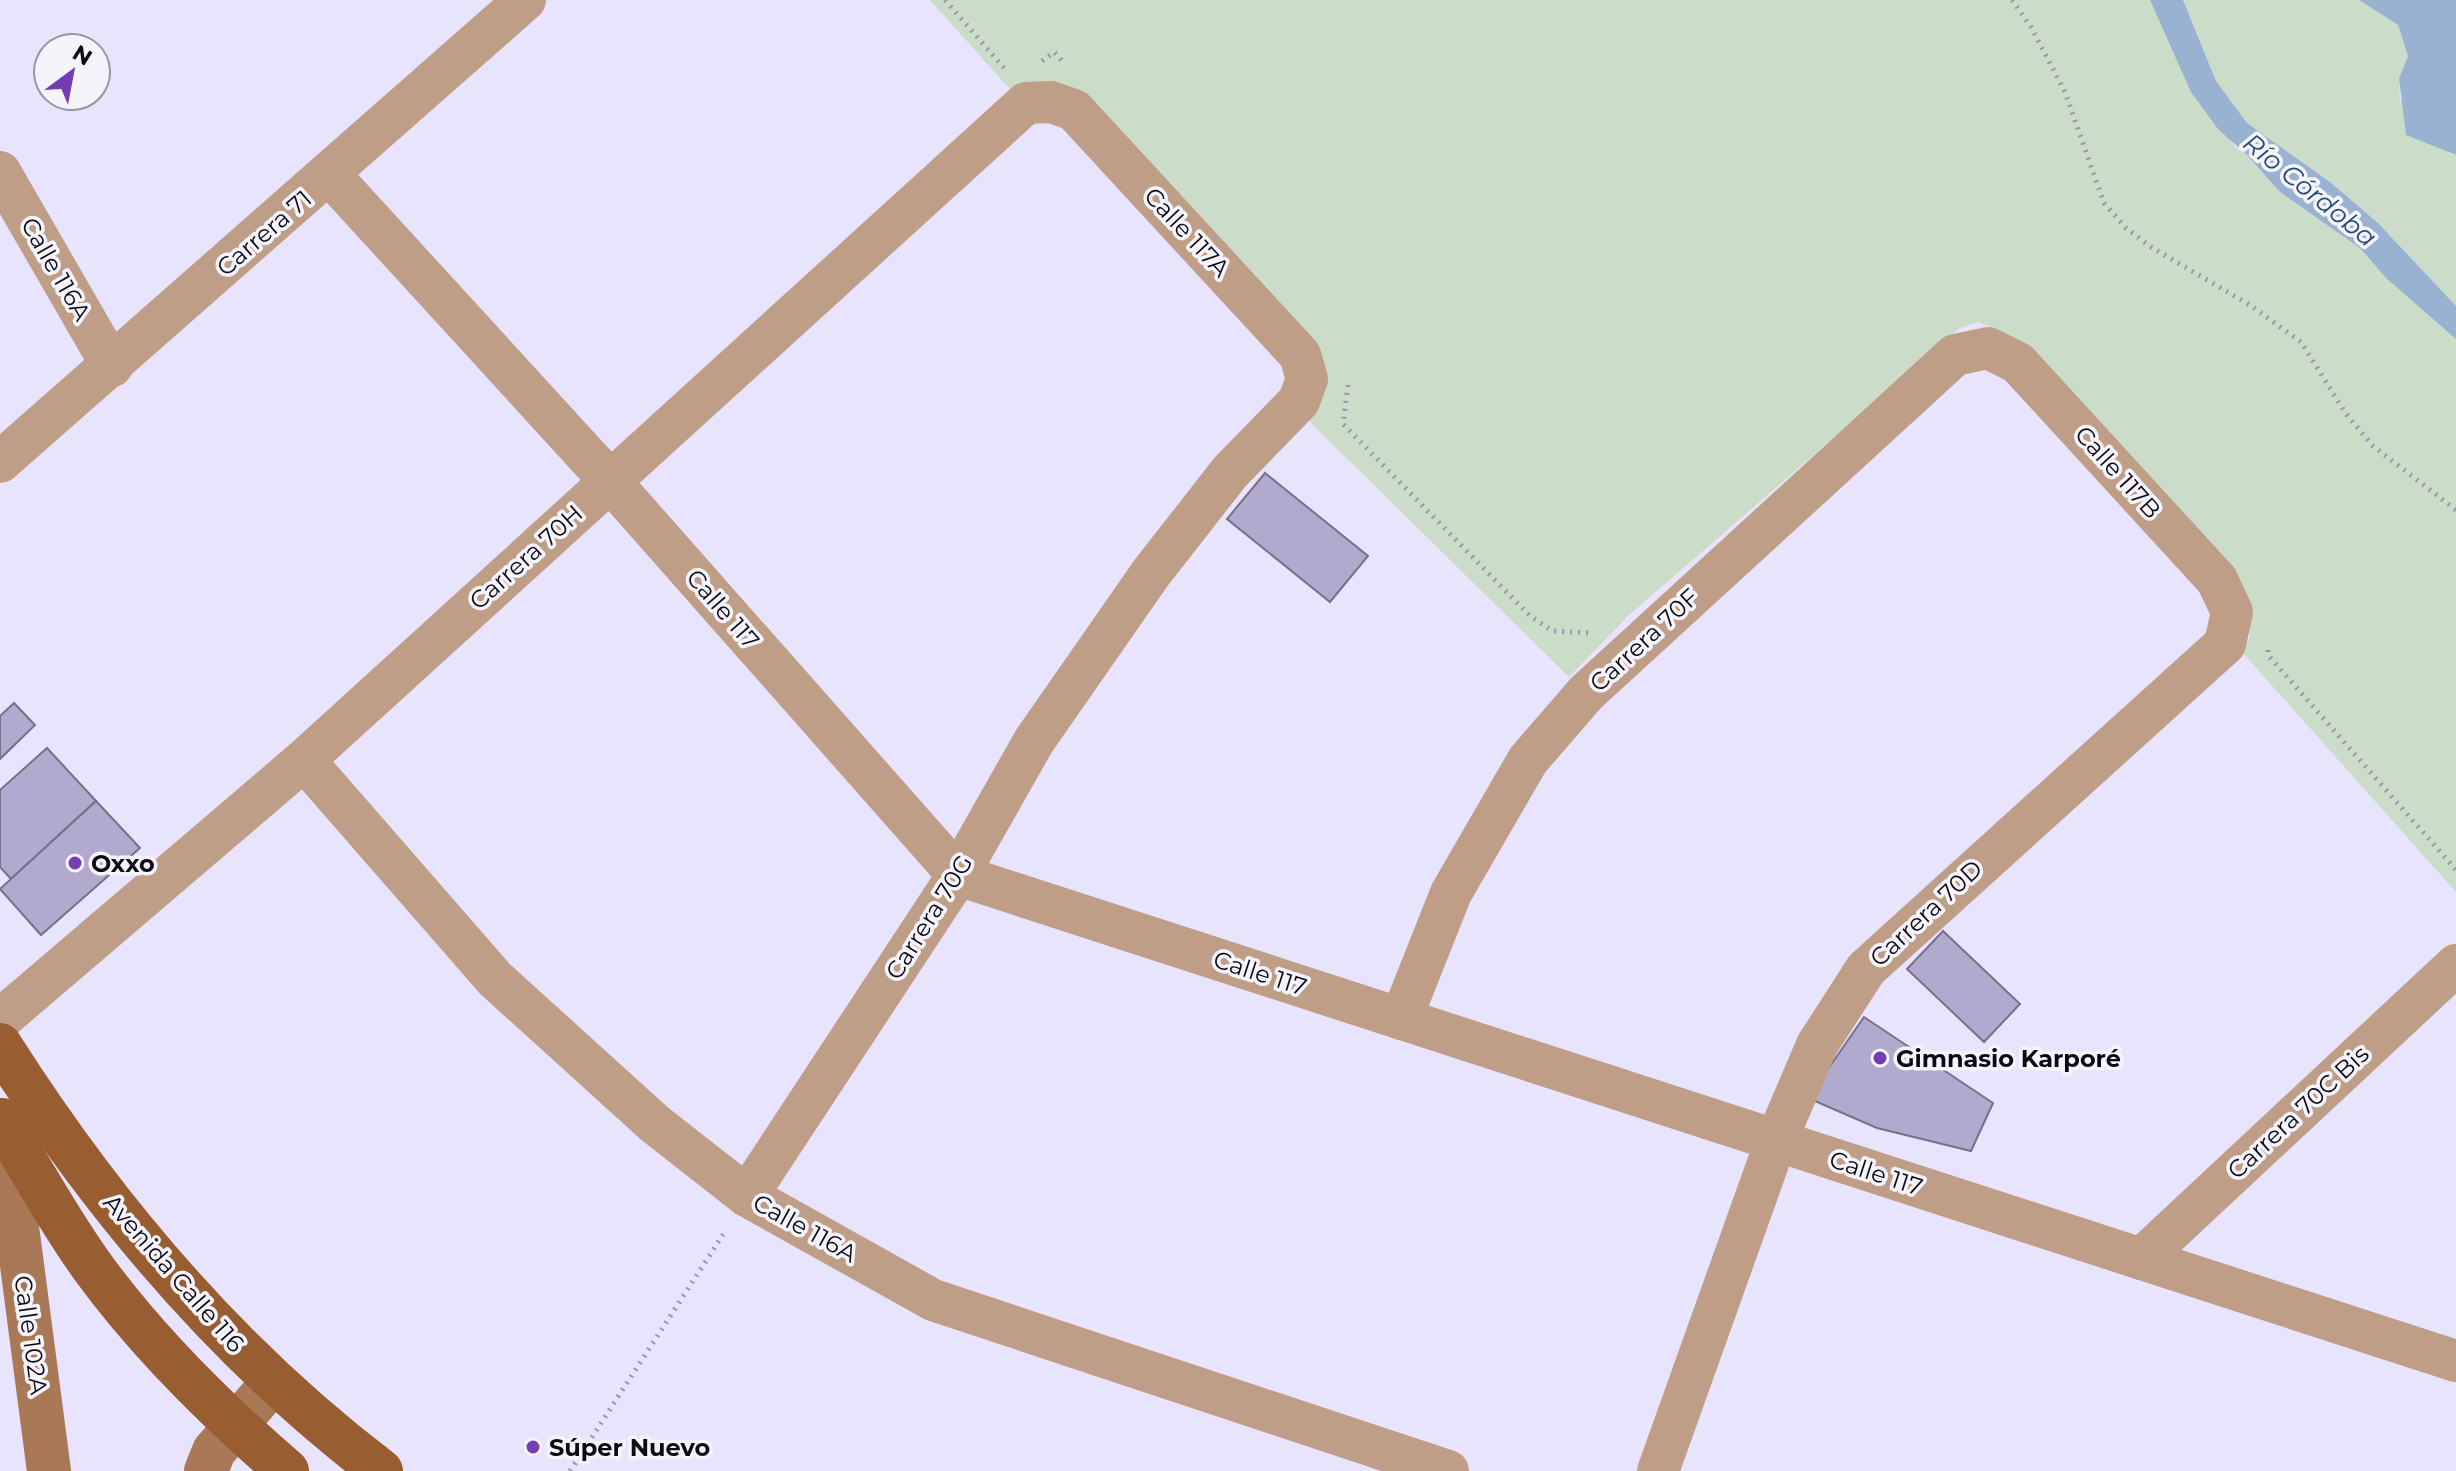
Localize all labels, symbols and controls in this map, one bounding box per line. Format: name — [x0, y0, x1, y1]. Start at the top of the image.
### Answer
north arrow — [32, 32, 112, 112]
text: N — [68, 39, 97, 72]
water label: Río Córdoba — [2237, 126, 2383, 254]
street label: Calle 117A — [1138, 181, 1236, 283]
street label: Carrera 71 — [211, 184, 317, 282]
street label: Calle 116A — [15, 212, 97, 326]
street label: Calle 117B — [2069, 420, 2167, 524]
street label: Carrera 70H — [463, 499, 589, 615]
street label: Calle 117 — [681, 563, 765, 655]
street label: Carrera 70F — [1584, 582, 1704, 698]
place label: Oxxo — [91, 849, 155, 878]
street label: Carrera 70G — [879, 849, 979, 985]
marker: Oxxo — [66, 854, 84, 872]
street label: Carrera 70D — [1864, 854, 1988, 972]
street label: Calle 117 — [1210, 944, 1310, 1002]
street label: Carrera 70C Bis — [2221, 1039, 2375, 1185]
place label: Gimnasio Karporé — [1896, 1044, 2121, 1073]
marker: Gimnasio Karporé — [1871, 1049, 1889, 1067]
street label: Calle 117 — [1826, 1144, 1926, 1202]
street label: Avenida Calle 116 — [98, 1188, 250, 1358]
street label: Calle 116A — [748, 1188, 863, 1269]
street label: Calle 102A — [8, 1274, 54, 1397]
place label: Súper Nuevo — [549, 1433, 710, 1462]
marker: Súper Nuevo — [524, 1438, 542, 1456]

